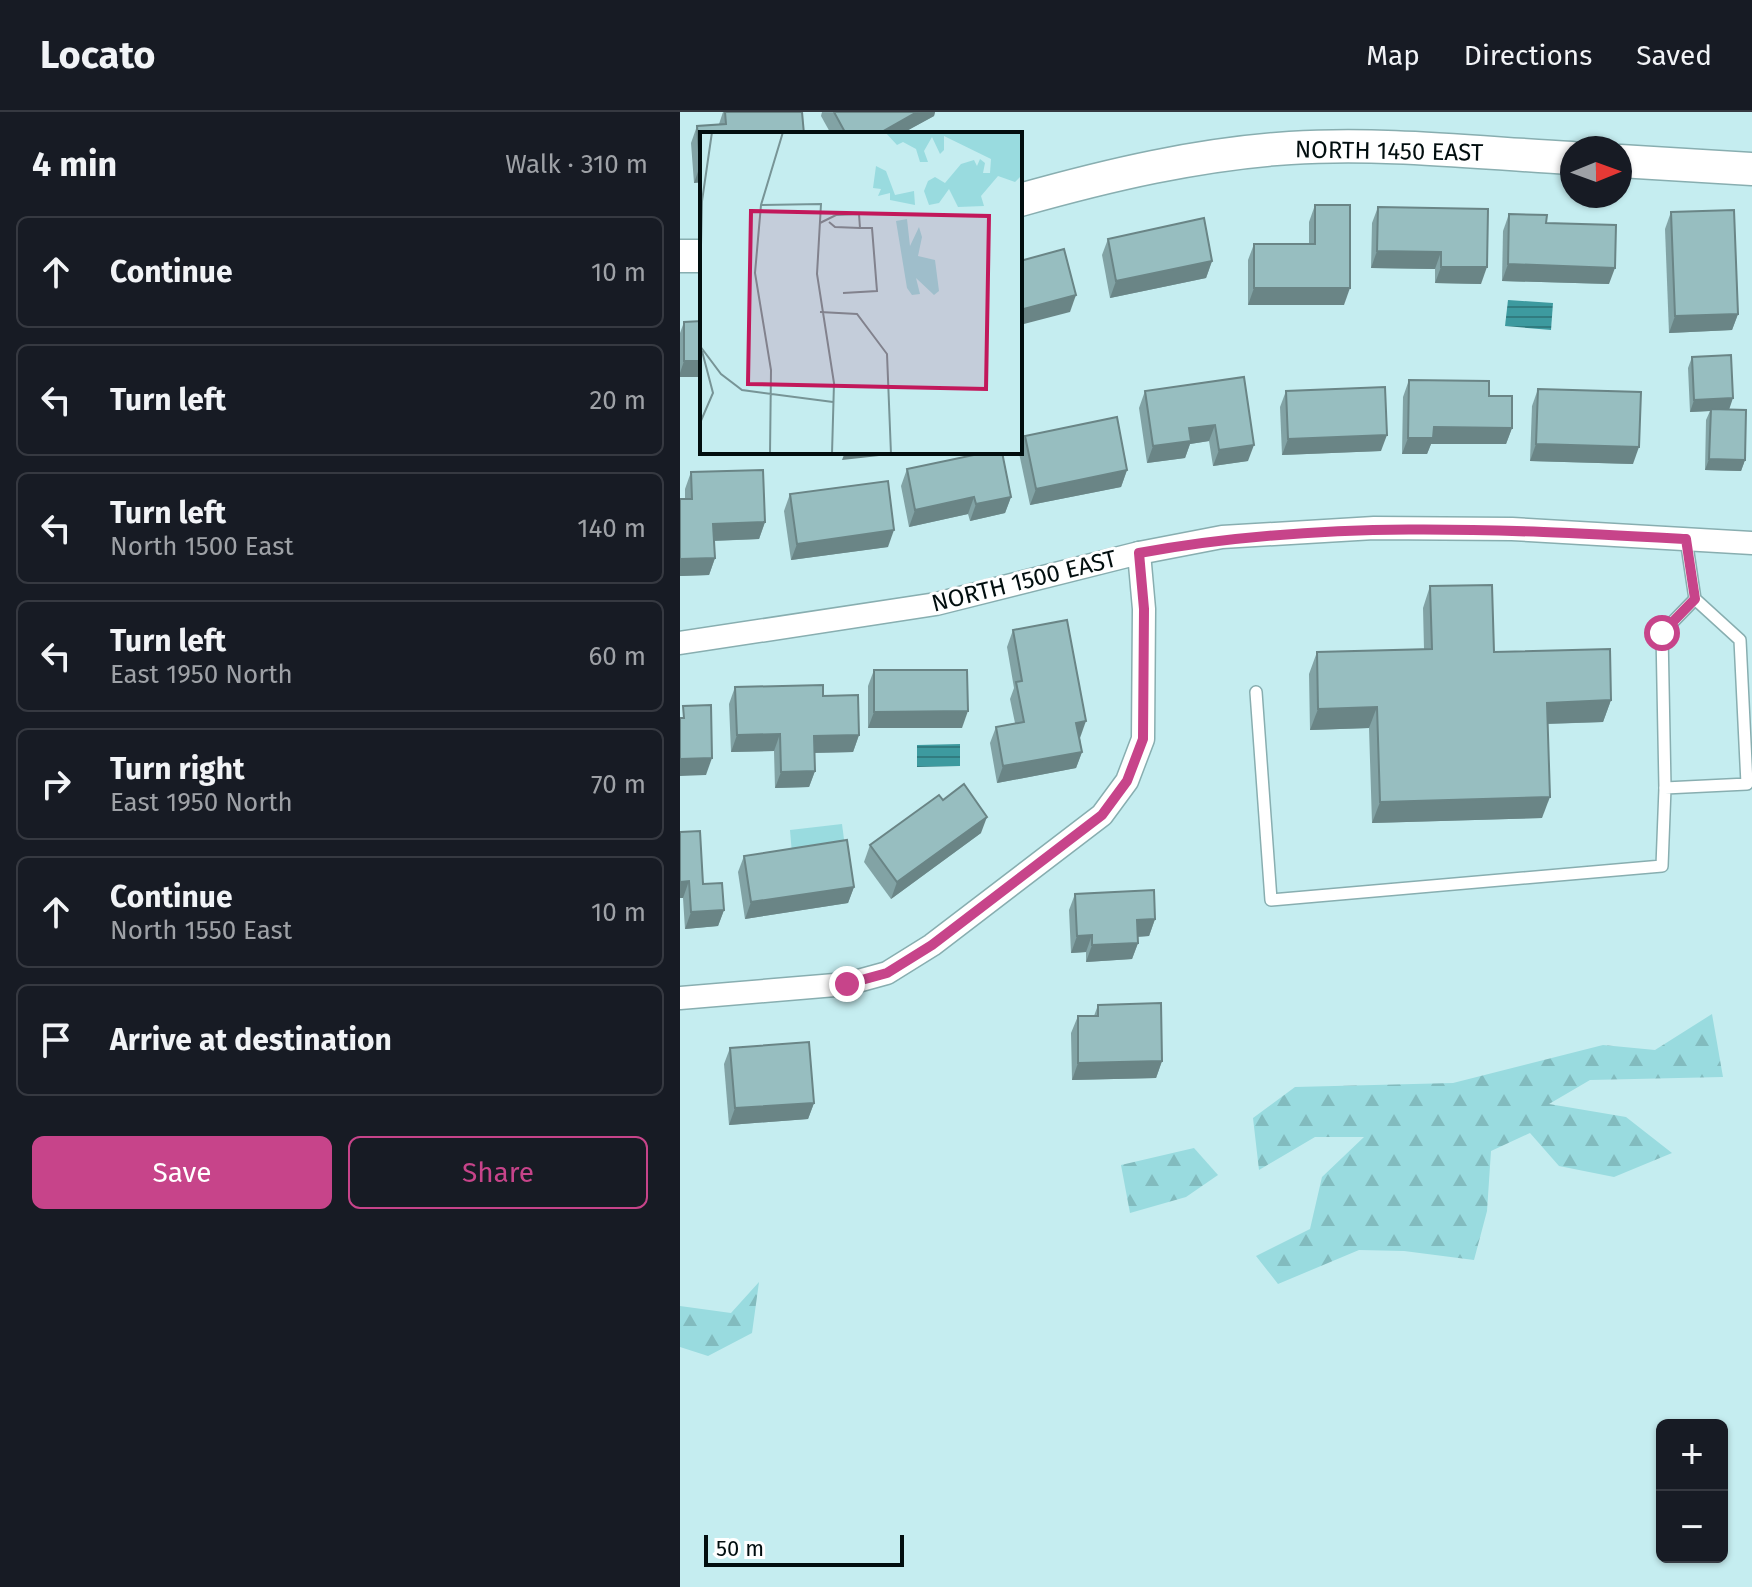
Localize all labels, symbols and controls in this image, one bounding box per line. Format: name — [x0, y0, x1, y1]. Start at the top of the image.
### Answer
text: Locato — [40, 32, 156, 78]
text: Map — [1366, 39, 1420, 72]
text: Directions — [1464, 39, 1592, 72]
text: Saved — [1636, 39, 1712, 72]
inset map — [700, 132, 1022, 454]
street label: NORTH 1450 EAST — [1295, 135, 1484, 167]
north arrow — [1560, 136, 1632, 208]
text: 4 min — [32, 144, 117, 185]
text: Walk · 310 m — [505, 149, 648, 180]
icon: ahead — [34, 250, 78, 294]
text: Continue — [110, 254, 233, 290]
text: 10 m — [591, 257, 646, 288]
icon: left — [34, 378, 78, 422]
text: Turn left — [110, 382, 226, 418]
text: 20 m — [589, 385, 646, 416]
text: Turn left — [110, 495, 226, 531]
icon: left — [34, 506, 78, 550]
text: 140 m — [577, 513, 646, 544]
text: North 1500 East — [110, 531, 294, 562]
street label: NORTH 1500 EAST — [929, 544, 1120, 617]
route start — [1644, 615, 1680, 651]
text: Turn left — [110, 623, 226, 659]
icon: left — [34, 634, 78, 678]
text: 60 m — [588, 641, 646, 672]
text: East 1950 North — [110, 659, 293, 690]
text: Turn right — [110, 751, 245, 787]
icon: right — [34, 762, 78, 806]
text: 70 m — [591, 769, 646, 800]
text: East 1950 North — [110, 787, 293, 818]
text: Continue — [110, 879, 233, 915]
icon: ahead — [34, 890, 78, 934]
text: 10 m — [591, 897, 646, 928]
text: North 1550 East — [110, 915, 292, 946]
route end — [829, 966, 865, 1002]
icon: arrive — [34, 1018, 78, 1062]
text: Arrive at destination — [110, 1022, 392, 1058]
button: Save — [32, 1136, 332, 1209]
button: Share — [348, 1136, 648, 1209]
map controls — [1656, 1419, 1728, 1563]
button: + — [1656, 1419, 1728, 1491]
button: − — [1656, 1491, 1728, 1563]
scale bar — [704, 1531, 904, 1567]
text: 50 m — [716, 1535, 764, 1562]

